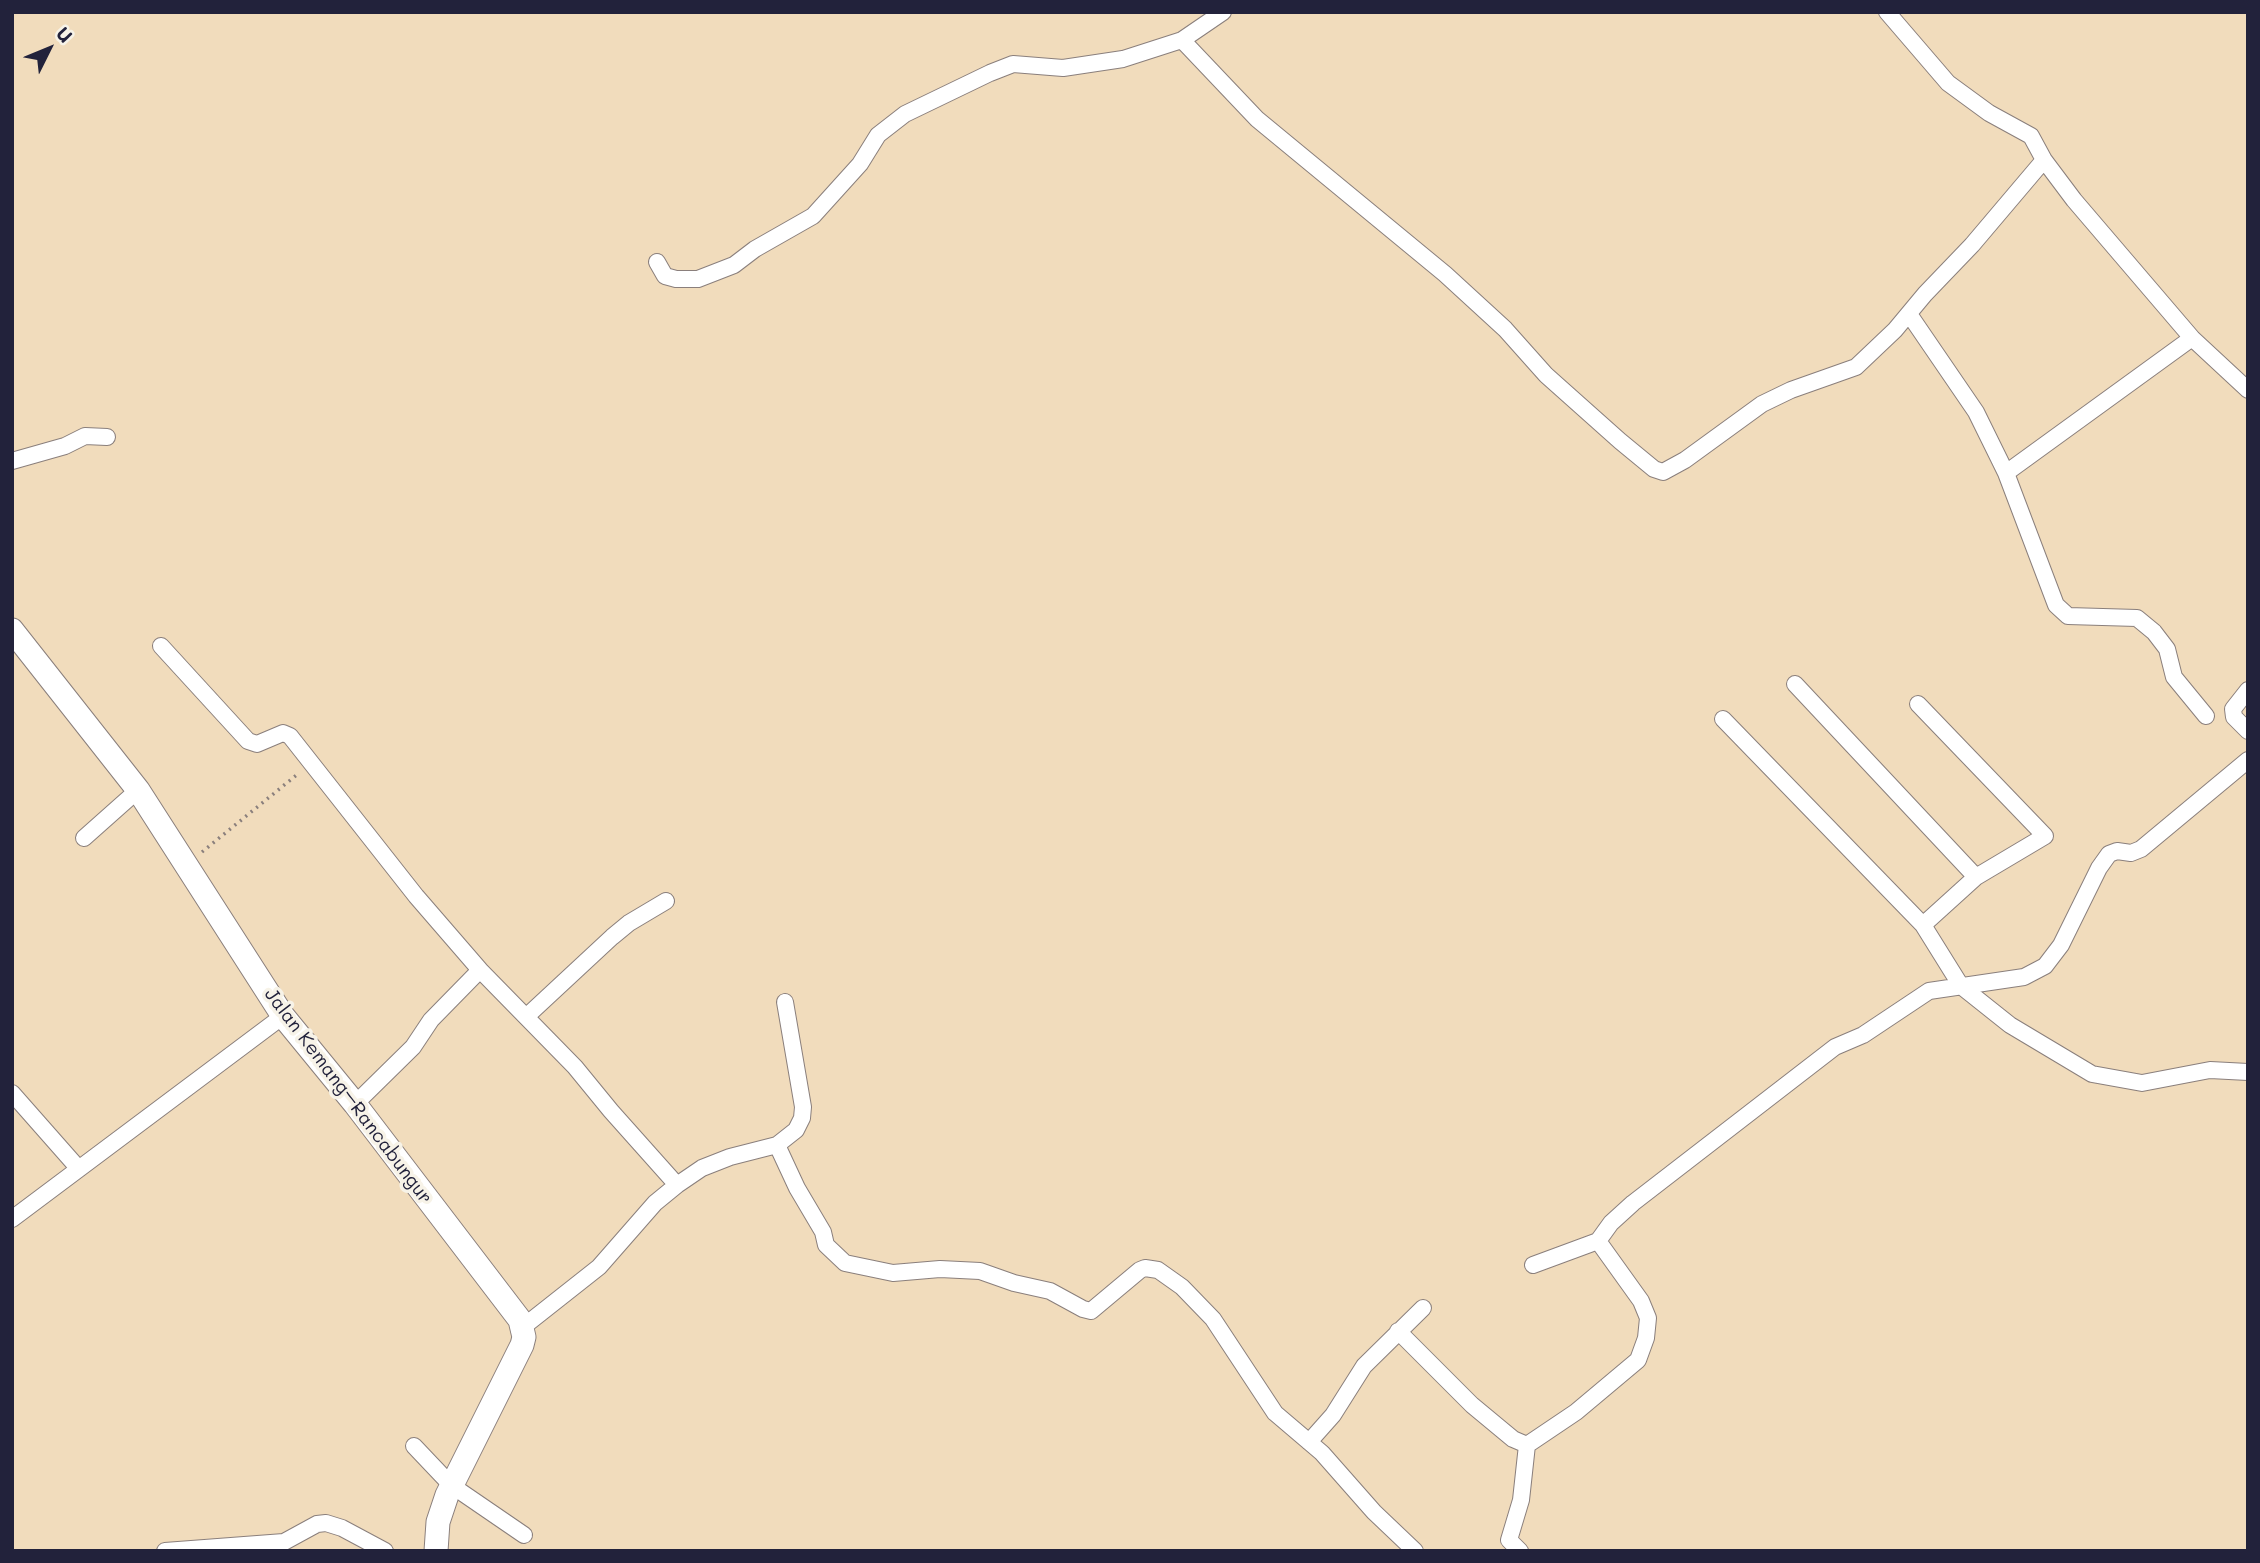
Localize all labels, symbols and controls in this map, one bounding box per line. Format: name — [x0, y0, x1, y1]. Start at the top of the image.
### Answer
north arrow — [14, 14, 84, 84]
text: U — [51, 21, 78, 48]
street label: Jalan Kemang–Rancabungur — [259, 984, 437, 1208]

